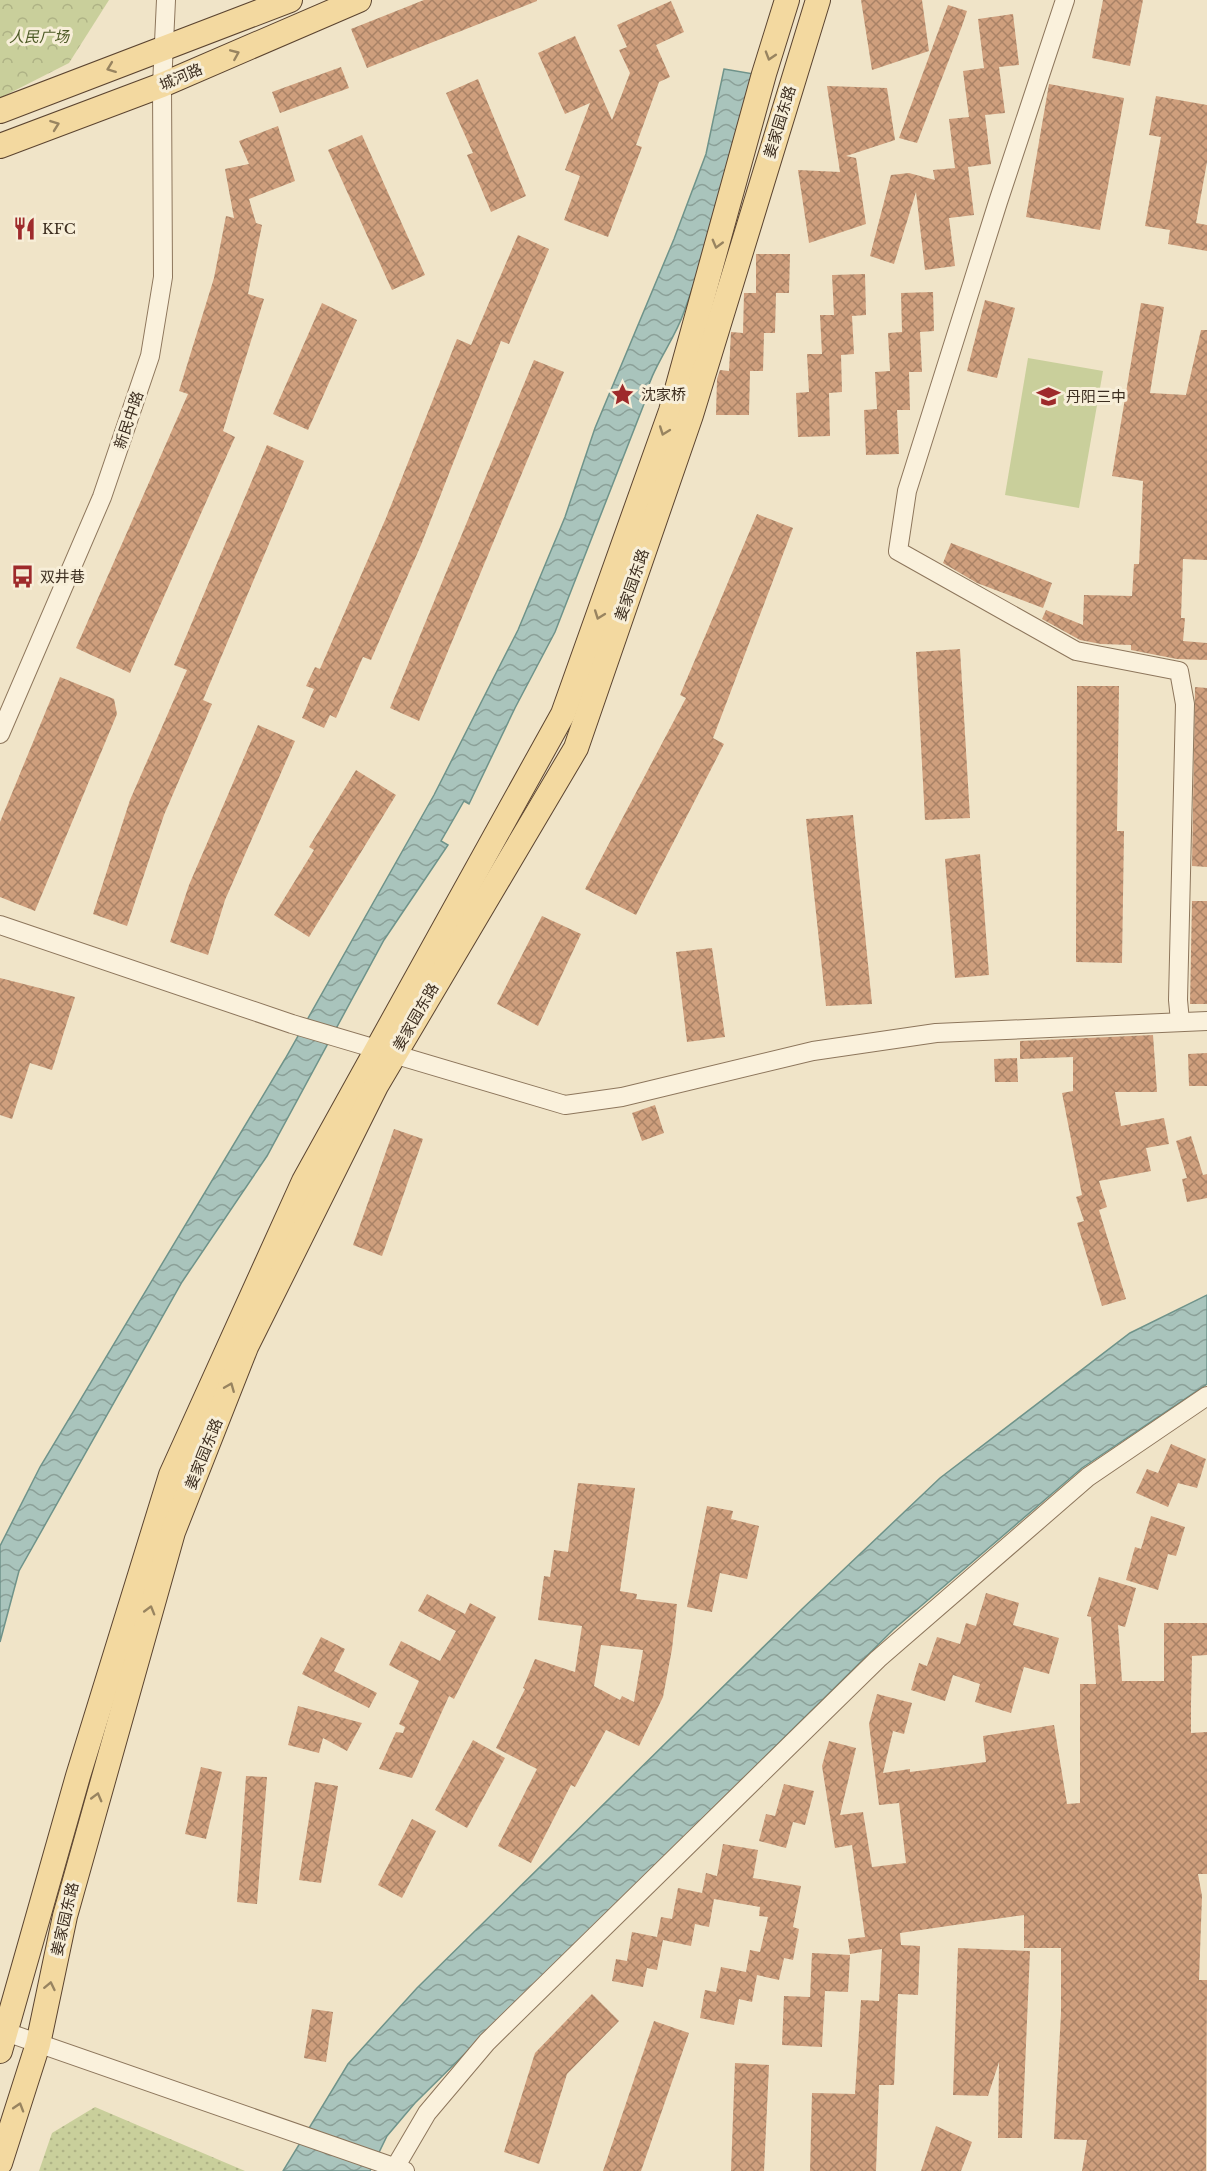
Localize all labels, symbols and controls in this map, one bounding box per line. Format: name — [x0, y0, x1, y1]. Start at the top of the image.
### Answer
park label: 人民广场 — [9, 27, 71, 46]
one-way arrow — [229, 49, 240, 61]
one-way arrow — [765, 50, 777, 61]
street label: 城河路 — [156, 59, 205, 94]
one-way arrow — [106, 60, 116, 73]
street label: 姜家园东路 — [759, 83, 800, 161]
one-way arrow — [49, 120, 60, 133]
restaurant icon: KFC — [11, 216, 37, 242]
place label: KFC — [42, 219, 76, 238]
one-way arrow — [712, 239, 725, 249]
place icon: 沈家桥 — [610, 382, 636, 408]
school or university icon: 丹阳三中 — [1035, 384, 1061, 410]
place label: 沈家桥 — [641, 385, 686, 404]
place label: 丹阳三中 — [1066, 387, 1126, 406]
street label: 新民中路 — [110, 388, 147, 451]
one-way arrow — [659, 425, 672, 436]
street label: 姜家园东路 — [610, 546, 653, 623]
bus stop icon: 双井巷 — [9, 564, 35, 590]
place label: 双井巷 — [40, 567, 85, 586]
one-way arrow — [593, 609, 606, 620]
street label: 姜家园东路 — [389, 980, 443, 1054]
one-way arrow — [223, 1382, 235, 1393]
street label: 姜家园东路 — [181, 1415, 226, 1492]
one-way arrow — [143, 1605, 155, 1616]
one-way arrow — [90, 1792, 102, 1803]
street label: 姜家园东路 — [47, 1880, 82, 1958]
one-way arrow — [43, 1982, 56, 1992]
one-way arrow — [12, 2102, 24, 2113]

